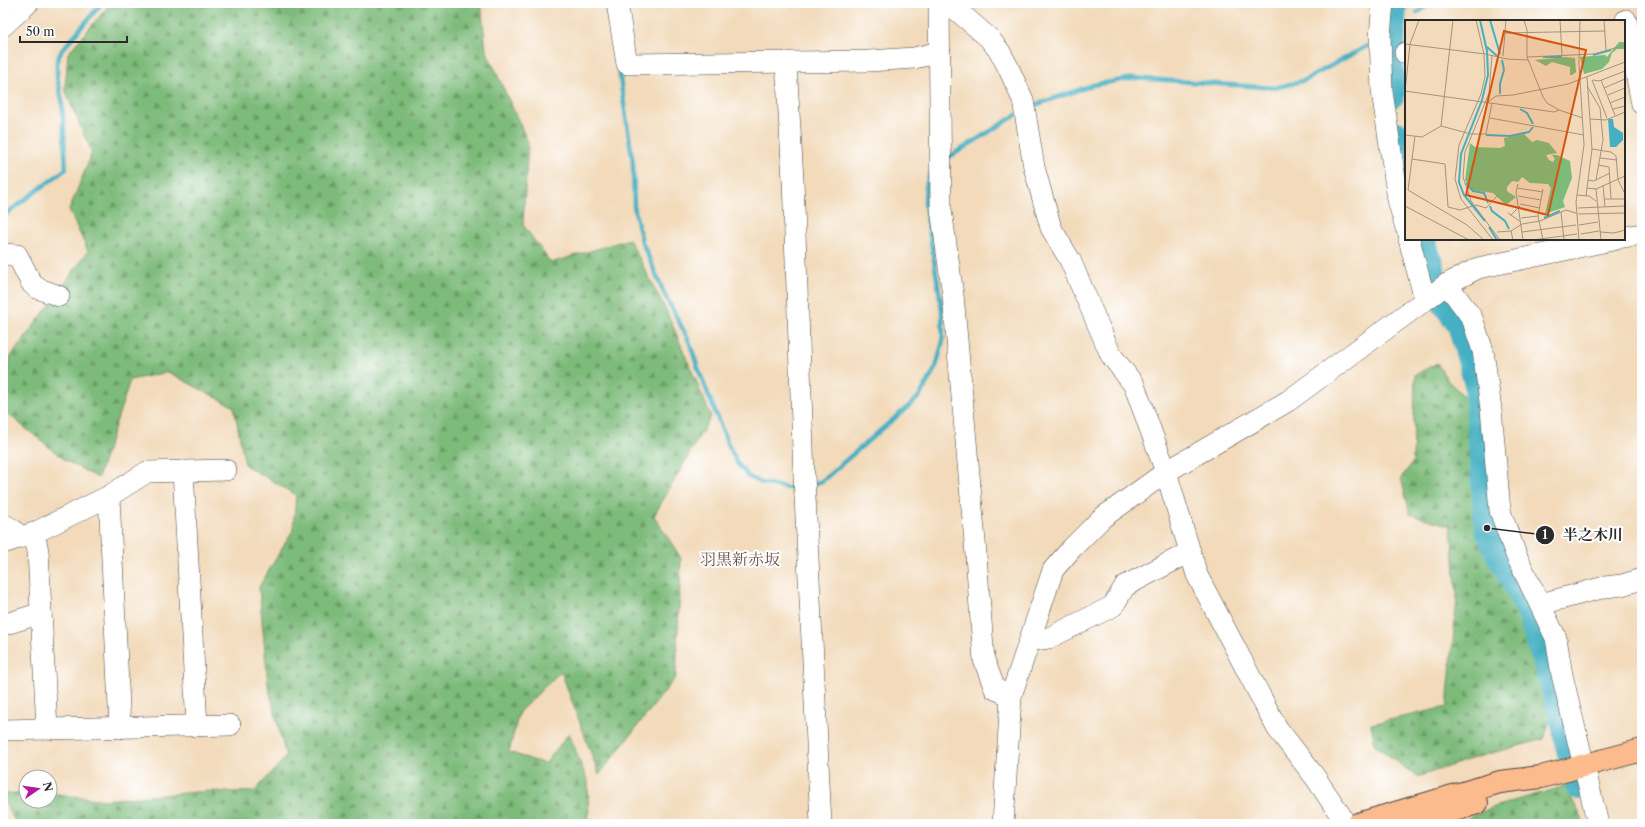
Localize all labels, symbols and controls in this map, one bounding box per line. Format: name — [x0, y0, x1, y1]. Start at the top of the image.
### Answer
scale bar — [20, 18, 127, 44]
inset map — [1405, 20, 1625, 240]
text: 50 m — [26, 24, 55, 39]
callout: 半之木川 — [1535, 522, 1631, 549]
text: 半之木川 — [1563, 525, 1623, 544]
text: 1 — [1542, 527, 1548, 542]
district label: 羽黒新赤坂 — [700, 549, 780, 569]
north arrow — [18, 769, 58, 809]
text: N — [40, 781, 56, 793]

